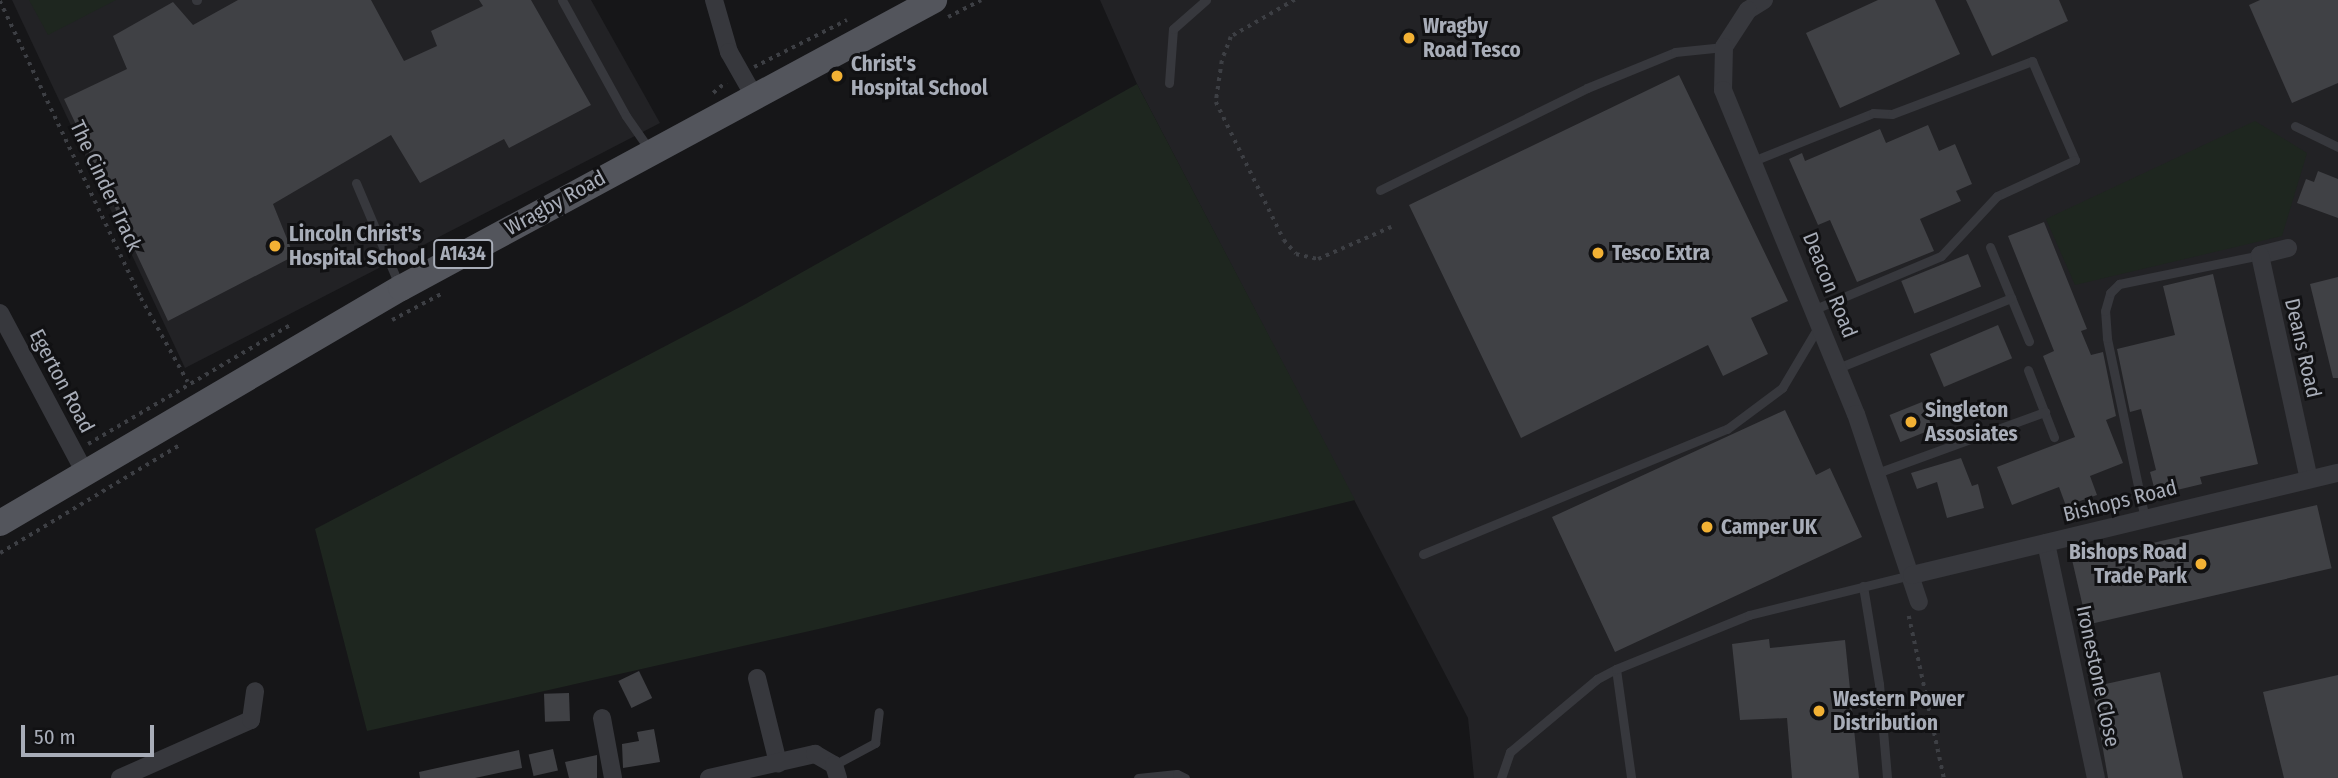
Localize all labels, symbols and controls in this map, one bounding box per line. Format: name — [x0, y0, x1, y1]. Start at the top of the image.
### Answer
place label: Wragby Road Tesco — [1423, 13, 1521, 63]
marker: Wragby Road Tesco — [1401, 30, 1417, 46]
place label: Christ's Hospital School — [851, 51, 988, 101]
marker: Christ's Hospital School — [829, 68, 845, 84]
street label: The Cinder Track — [65, 116, 147, 256]
street label: Wragby Road — [500, 165, 610, 241]
place label: Lincoln Christ's Hospital School — [289, 221, 426, 271]
street label: Deacon Road — [1797, 228, 1863, 342]
marker: Lincoln Christ's Hospital School — [267, 238, 283, 254]
road number: A1434 — [432, 238, 494, 270]
place label: Tesco Extra — [1612, 240, 1710, 266]
marker: Tesco Extra — [1590, 245, 1606, 261]
street label: Deans Road — [2279, 296, 2327, 400]
street label: Egerton Road — [24, 325, 100, 437]
place label: Singleton Assosiates — [1925, 397, 2018, 447]
marker: Singleton Assosiates — [1903, 414, 1919, 430]
street label: Bishops Road — [2060, 475, 2180, 527]
place label: Camper UK — [1721, 514, 1817, 540]
marker: Camper UK — [1699, 519, 1715, 535]
place label: Bishops Road Trade Park — [2069, 539, 2187, 589]
marker: Bishops Road Trade Park — [2193, 556, 2209, 572]
street label: Ironestone Close — [2071, 603, 2125, 749]
place label: Western Power Distribution — [1833, 686, 1964, 736]
marker: Western Power Distribution — [1811, 703, 1827, 719]
scale bar — [24, 712, 158, 756]
text: 50 m — [34, 724, 76, 750]

